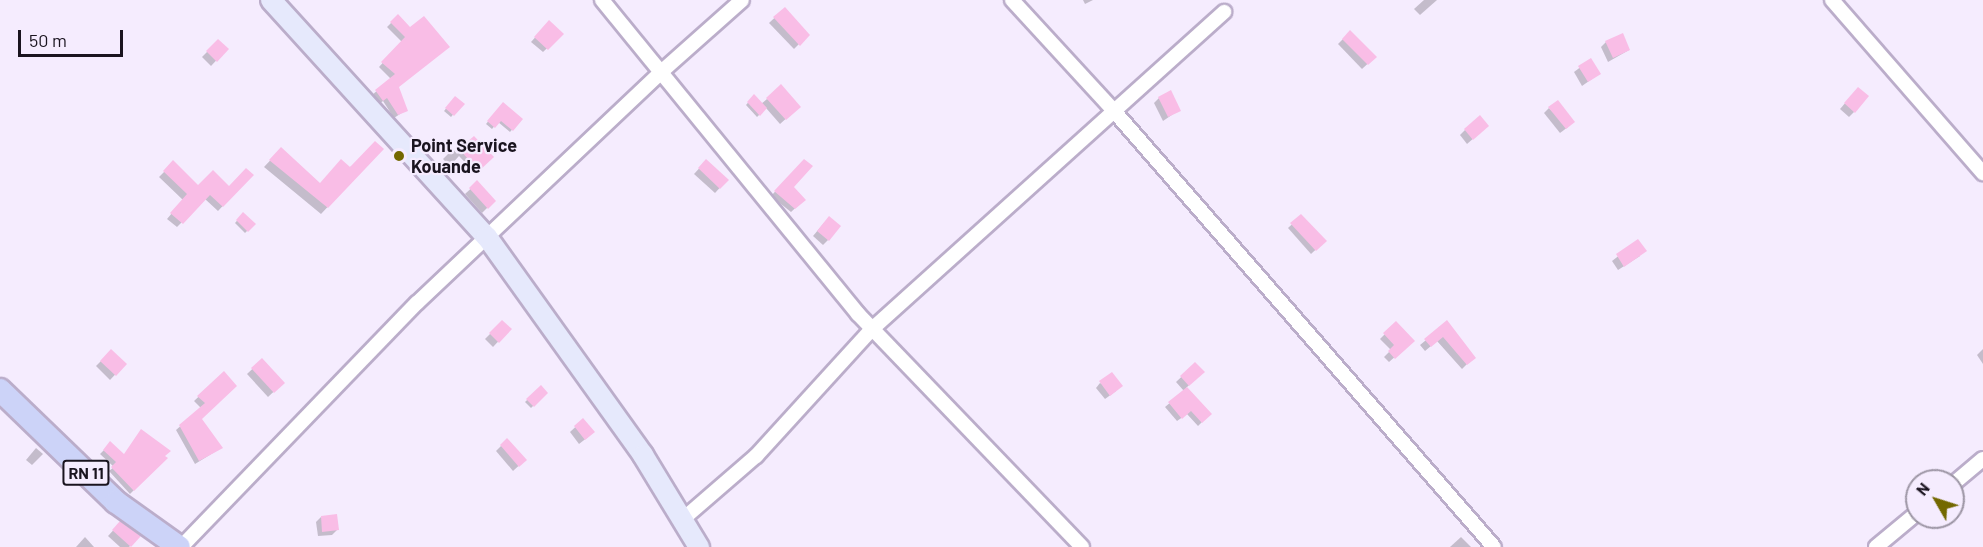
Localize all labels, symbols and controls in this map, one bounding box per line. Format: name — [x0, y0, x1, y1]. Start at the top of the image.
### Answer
scale bar — [21, 18, 126, 56]
text: 50 m — [29, 29, 67, 51]
place label: Point Service Kouande — [411, 135, 517, 178]
marker: Point Service Kouande — [392, 149, 406, 163]
road number: RN 11 — [62, 460, 110, 486]
north arrow — [1905, 469, 1965, 529]
text: N — [1911, 479, 1933, 499]

